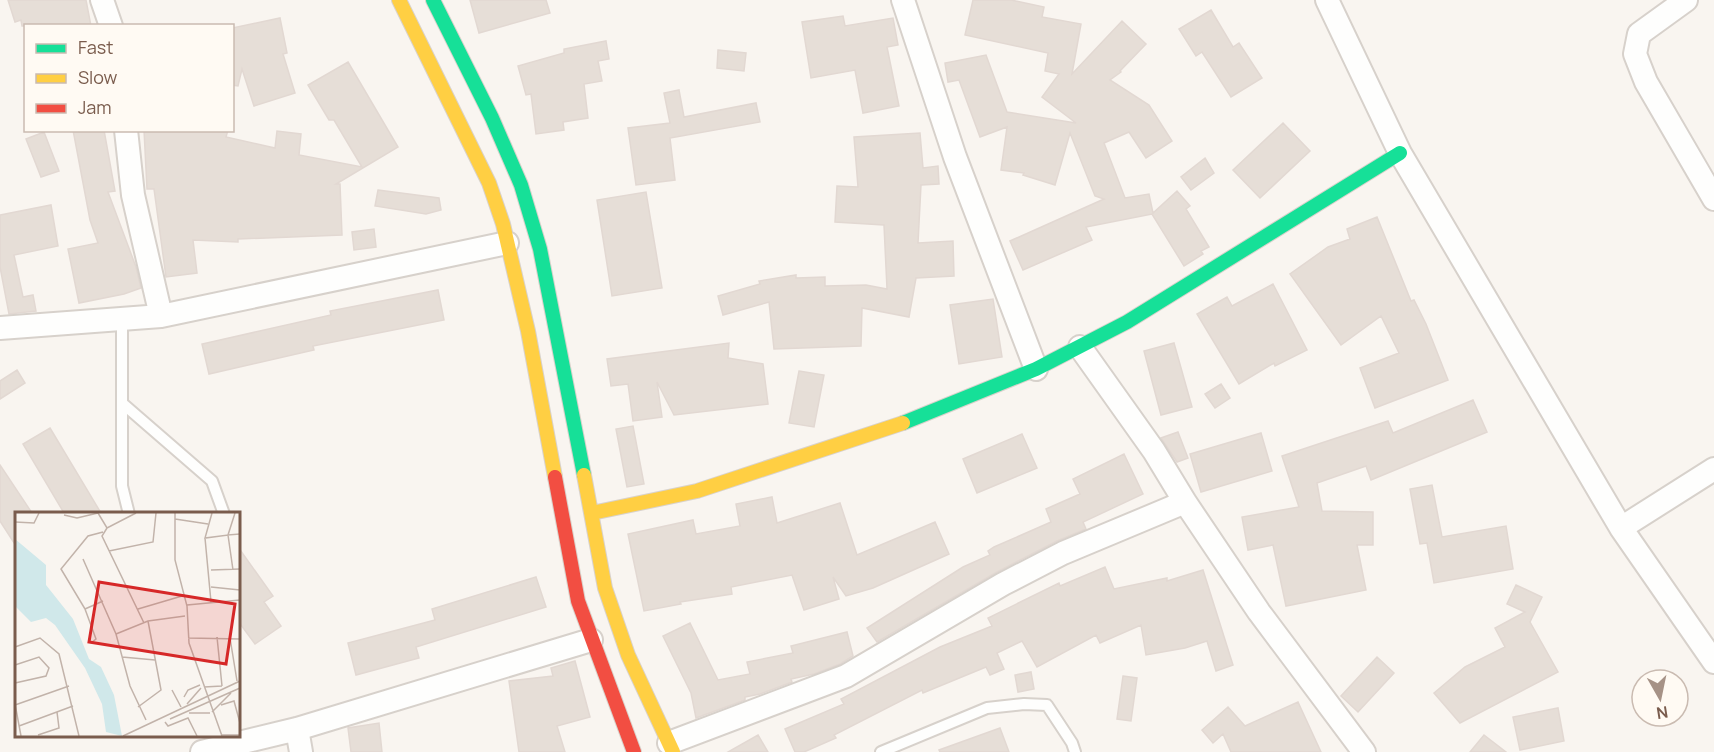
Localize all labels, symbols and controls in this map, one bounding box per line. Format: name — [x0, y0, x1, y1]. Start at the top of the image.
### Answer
legend — [24, 24, 234, 132]
text: Fast — [78, 35, 113, 59]
text: Slow — [78, 65, 118, 89]
text: Jam — [78, 95, 112, 119]
inset map — [15, 512, 240, 737]
north arrow — [1630, 668, 1690, 728]
text: N — [1655, 701, 1670, 725]

